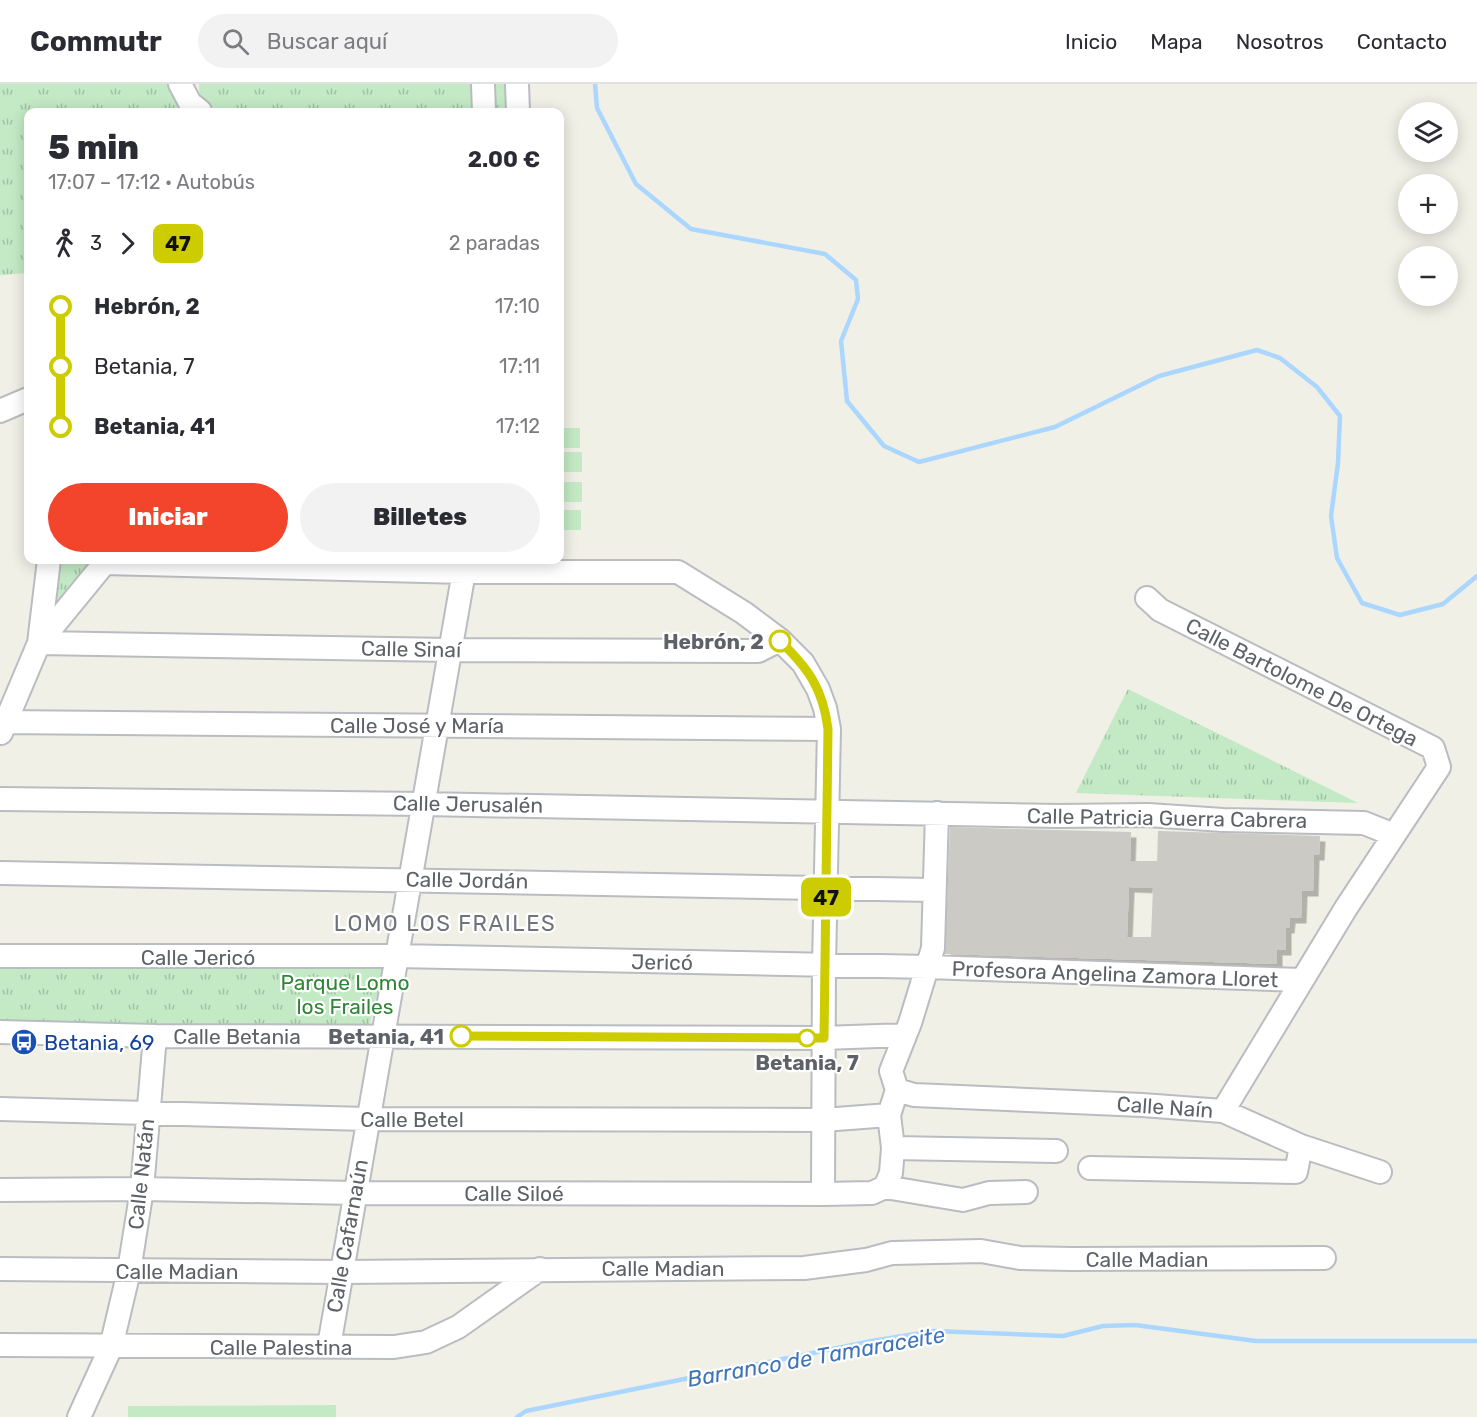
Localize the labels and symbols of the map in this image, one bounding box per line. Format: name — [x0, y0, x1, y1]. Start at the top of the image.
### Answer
street label: Calle Bartolome De Ortega — [1182, 613, 1422, 751]
place label: Hebrón, 2 — [663, 629, 764, 654]
marker: Hebrón, 2 — [769, 630, 791, 652]
street label: Calle Sinaí — [361, 636, 462, 662]
street label: Calle José y María — [330, 713, 504, 738]
street label: Calle Jerusalén — [393, 790, 543, 818]
street label: Calle Patricia Guerra Cabrera — [1027, 803, 1307, 833]
street label: Calle Jordán — [405, 866, 529, 894]
line badge: 47 — [799, 878, 853, 916]
district label: LOMO LOS FRAILES — [334, 910, 556, 937]
street label: Calle Jericó — [141, 945, 255, 970]
street label: Jericó — [631, 949, 693, 975]
street label: Profesora Angelina Zamora Lloret — [951, 956, 1279, 992]
park label: Parque Lomo los Frailes — [280, 970, 410, 1019]
street label: Calle Betania — [173, 1024, 301, 1049]
place label: Betania, 41 — [328, 1024, 444, 1049]
marker: Betania, 41 — [450, 1025, 472, 1047]
bus stop icon: Betania, 69 — [9, 1027, 39, 1057]
marker: Betania, 7 — [798, 1029, 816, 1047]
place label: Betania, 69 — [44, 1030, 154, 1055]
place label: Betania, 7 — [755, 1050, 859, 1075]
street label: Calle Naín — [1116, 1091, 1214, 1123]
street label: Calle Betel — [360, 1107, 464, 1132]
street label: Calle Natán — [123, 1117, 159, 1231]
street label: Calle Cafarnaún — [321, 1157, 373, 1315]
street label: Calle Siloé — [464, 1181, 564, 1206]
street label: Calle Madian — [1086, 1247, 1208, 1272]
street label: Calle Madian — [602, 1256, 724, 1281]
street label: Calle Madian — [116, 1259, 238, 1284]
water label: Barranco de Tamaraceite — [685, 1321, 947, 1393]
street label: Calle Palestina — [210, 1335, 352, 1360]

